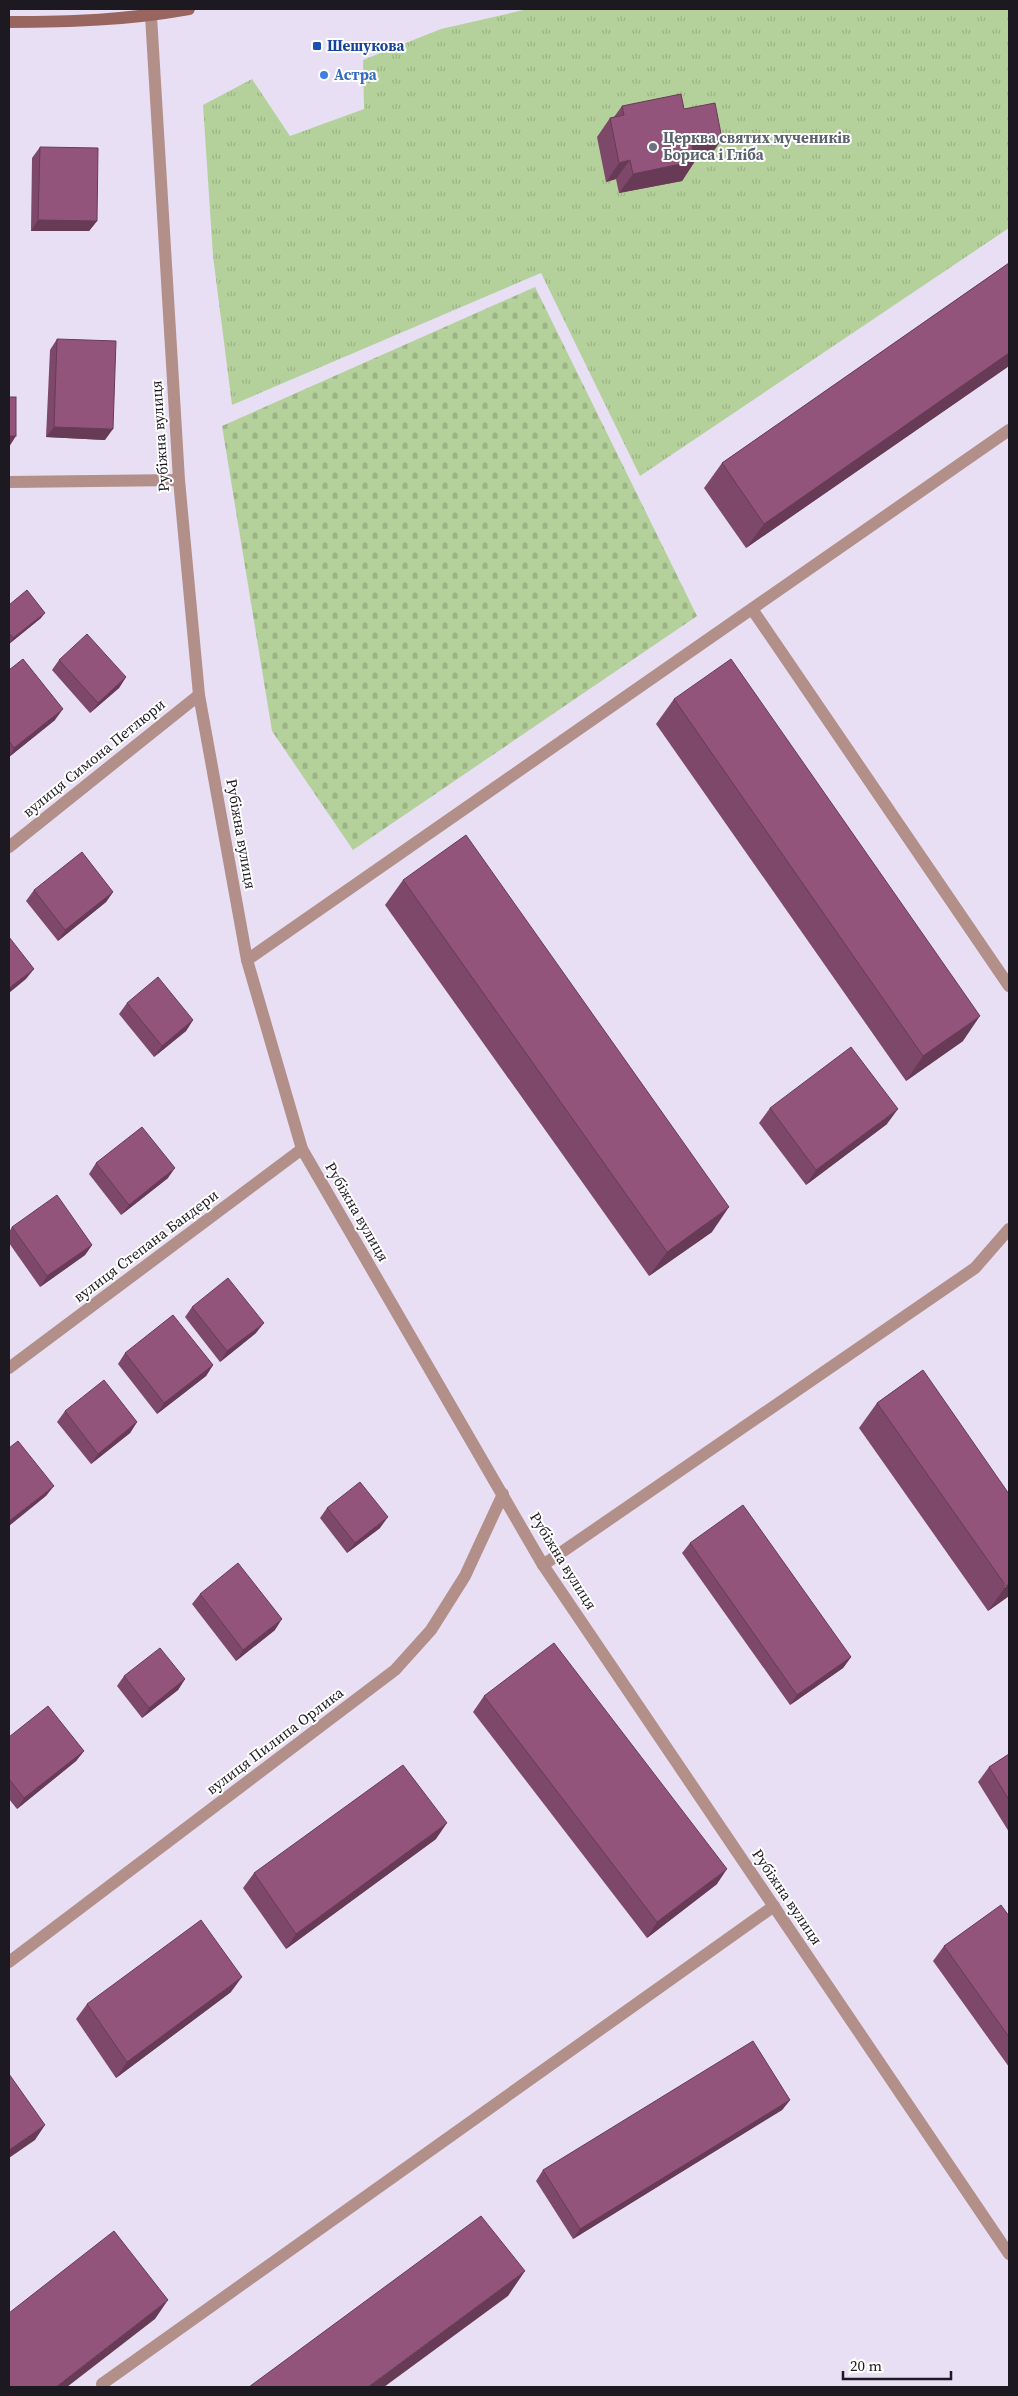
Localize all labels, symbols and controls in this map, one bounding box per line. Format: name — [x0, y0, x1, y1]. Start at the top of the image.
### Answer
place label: Шешукова — [327, 35, 405, 56]
marker: Шешукова — [311, 40, 323, 52]
place label: Астра — [334, 64, 378, 85]
marker: Астра — [318, 69, 330, 81]
place label: Церква святих мучеників Бориса і Гліба — [663, 127, 850, 165]
marker: Церква святих мучеників Бориса і Гліба — [647, 141, 659, 153]
street label: Рубіжна вулиця — [145, 380, 174, 493]
street label: вулиця Симона Петлюри — [18, 693, 170, 822]
street label: Рубіжна вулиця — [221, 777, 262, 891]
street label: Рубіжна вулиця — [320, 1158, 394, 1265]
street label: вулиця Степана Бандери — [69, 1184, 223, 1307]
street label: Рубіжна вулиця — [525, 1508, 602, 1614]
street label: вулиця Пилипа Орлика — [202, 1682, 348, 1799]
street label: Рубіжна вулиця — [747, 1845, 827, 1949]
scale bar — [843, 2348, 950, 2380]
text: 20 m — [850, 2355, 882, 2376]

